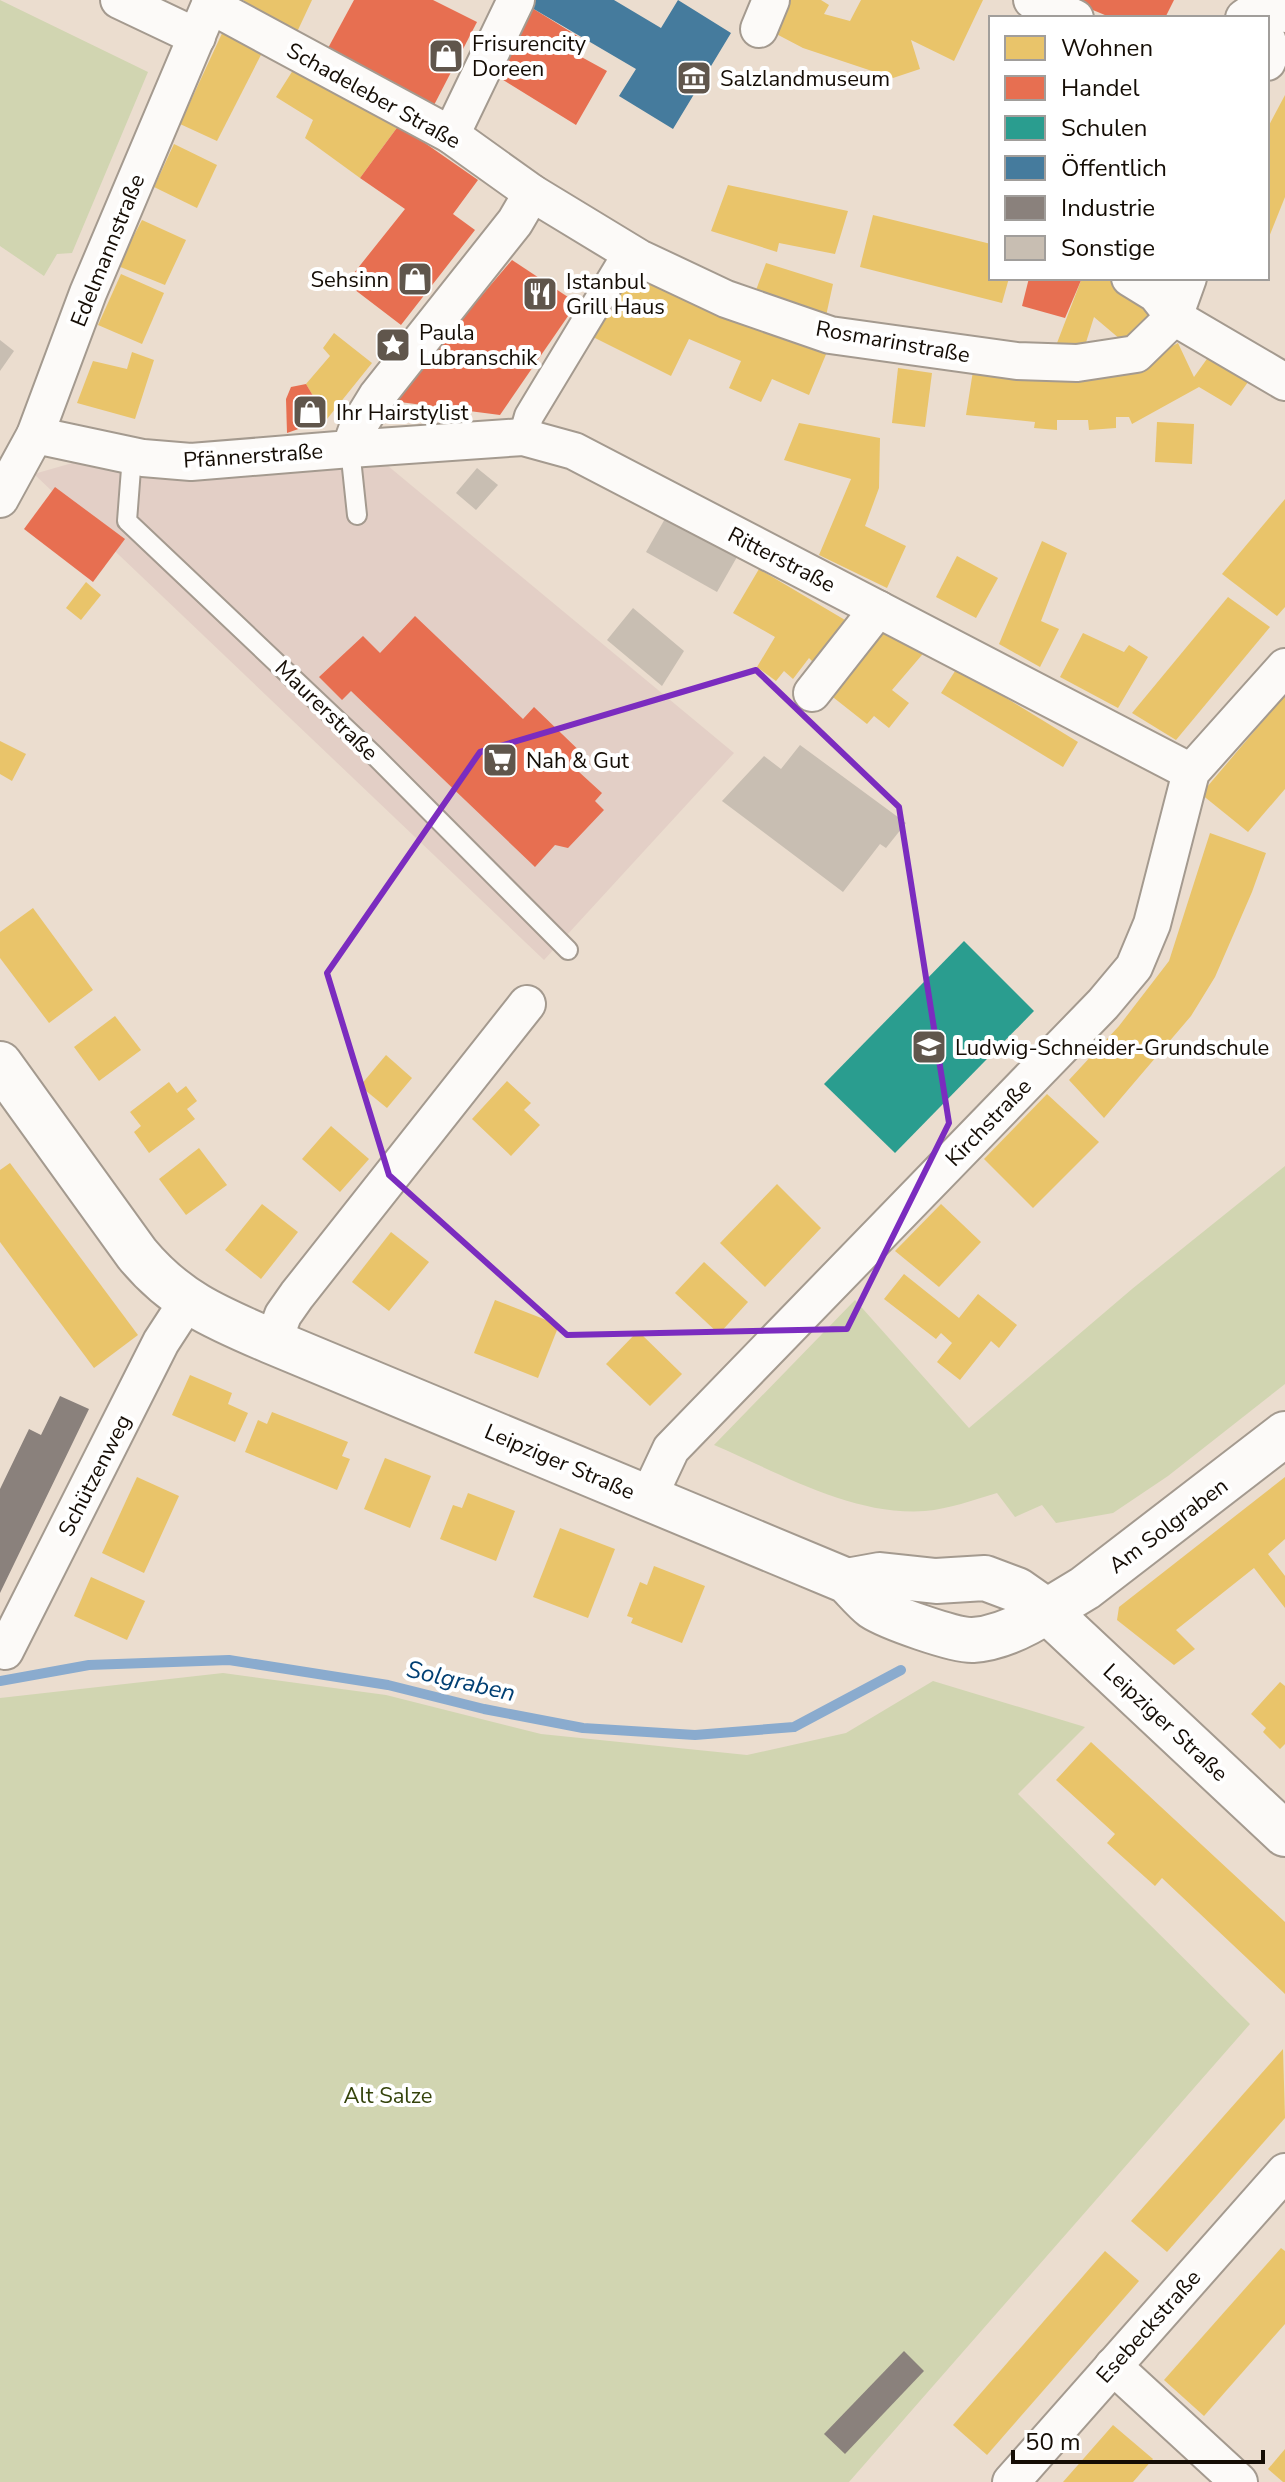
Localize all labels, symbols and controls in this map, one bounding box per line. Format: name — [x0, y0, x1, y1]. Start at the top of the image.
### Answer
legend — [989, 16, 1269, 280]
place label: Frisurencity Doreen — [472, 29, 587, 84]
text: Wohnen — [1061, 32, 1153, 64]
street label: Schadeleber Straße — [281, 36, 466, 156]
shop icon: Frisurencity Doreen — [427, 37, 465, 75]
museum icon: Salzlandmuseum — [675, 59, 713, 97]
place label: Salzlandmuseum — [720, 64, 890, 94]
text: Handel — [1061, 72, 1139, 104]
text: Schulen — [1061, 112, 1147, 144]
text: Öffentlich — [1061, 152, 1167, 184]
street label: Edelmannstraße — [64, 170, 152, 331]
text: Industrie — [1061, 192, 1155, 224]
text: Sonstige — [1061, 232, 1155, 264]
shop icon: Sehsinn — [396, 260, 434, 298]
place label: Sehsinn — [311, 265, 389, 295]
place label: Istanbul Grill Haus — [566, 267, 665, 322]
restaurant icon: Istanbul Grill Haus — [521, 275, 559, 313]
street label: Rosmarinstraße — [813, 314, 972, 370]
place label: Paula Lubranschik — [419, 318, 538, 373]
place icon: Paula Lubranschik — [374, 326, 412, 364]
shop icon: Ihr Hairstylist — [291, 393, 329, 431]
place label: Ihr Hairstylist — [336, 398, 469, 428]
street label: Pfännerstraße — [182, 436, 324, 476]
street label: Ritterstraße — [723, 520, 841, 600]
street label: Maurerstraße — [268, 654, 385, 768]
supermarket icon: Nah & Gut — [481, 741, 519, 779]
place label: Nah & Gut — [526, 746, 629, 776]
school or university icon: Ludwig-Schneider-Grundschule — [910, 1028, 948, 1066]
place label: Ludwig-Schneider-Grundschule — [955, 1033, 1269, 1063]
street label: Kirchstraße — [939, 1072, 1038, 1173]
street label: Schützenweg — [51, 1409, 139, 1542]
street label: Leipziger Straße — [480, 1417, 639, 1507]
street label: Am Solgraben — [1103, 1471, 1234, 1581]
water label: Solgraben — [403, 1653, 519, 1709]
street label: Leipziger Straße — [1096, 1657, 1234, 1788]
park label: Alt Salze — [343, 2081, 433, 2111]
street label: Esebeckstraße — [1090, 2263, 1208, 2390]
scale bar — [1013, 2414, 1263, 2464]
text: 50 m — [1025, 2426, 1081, 2458]

